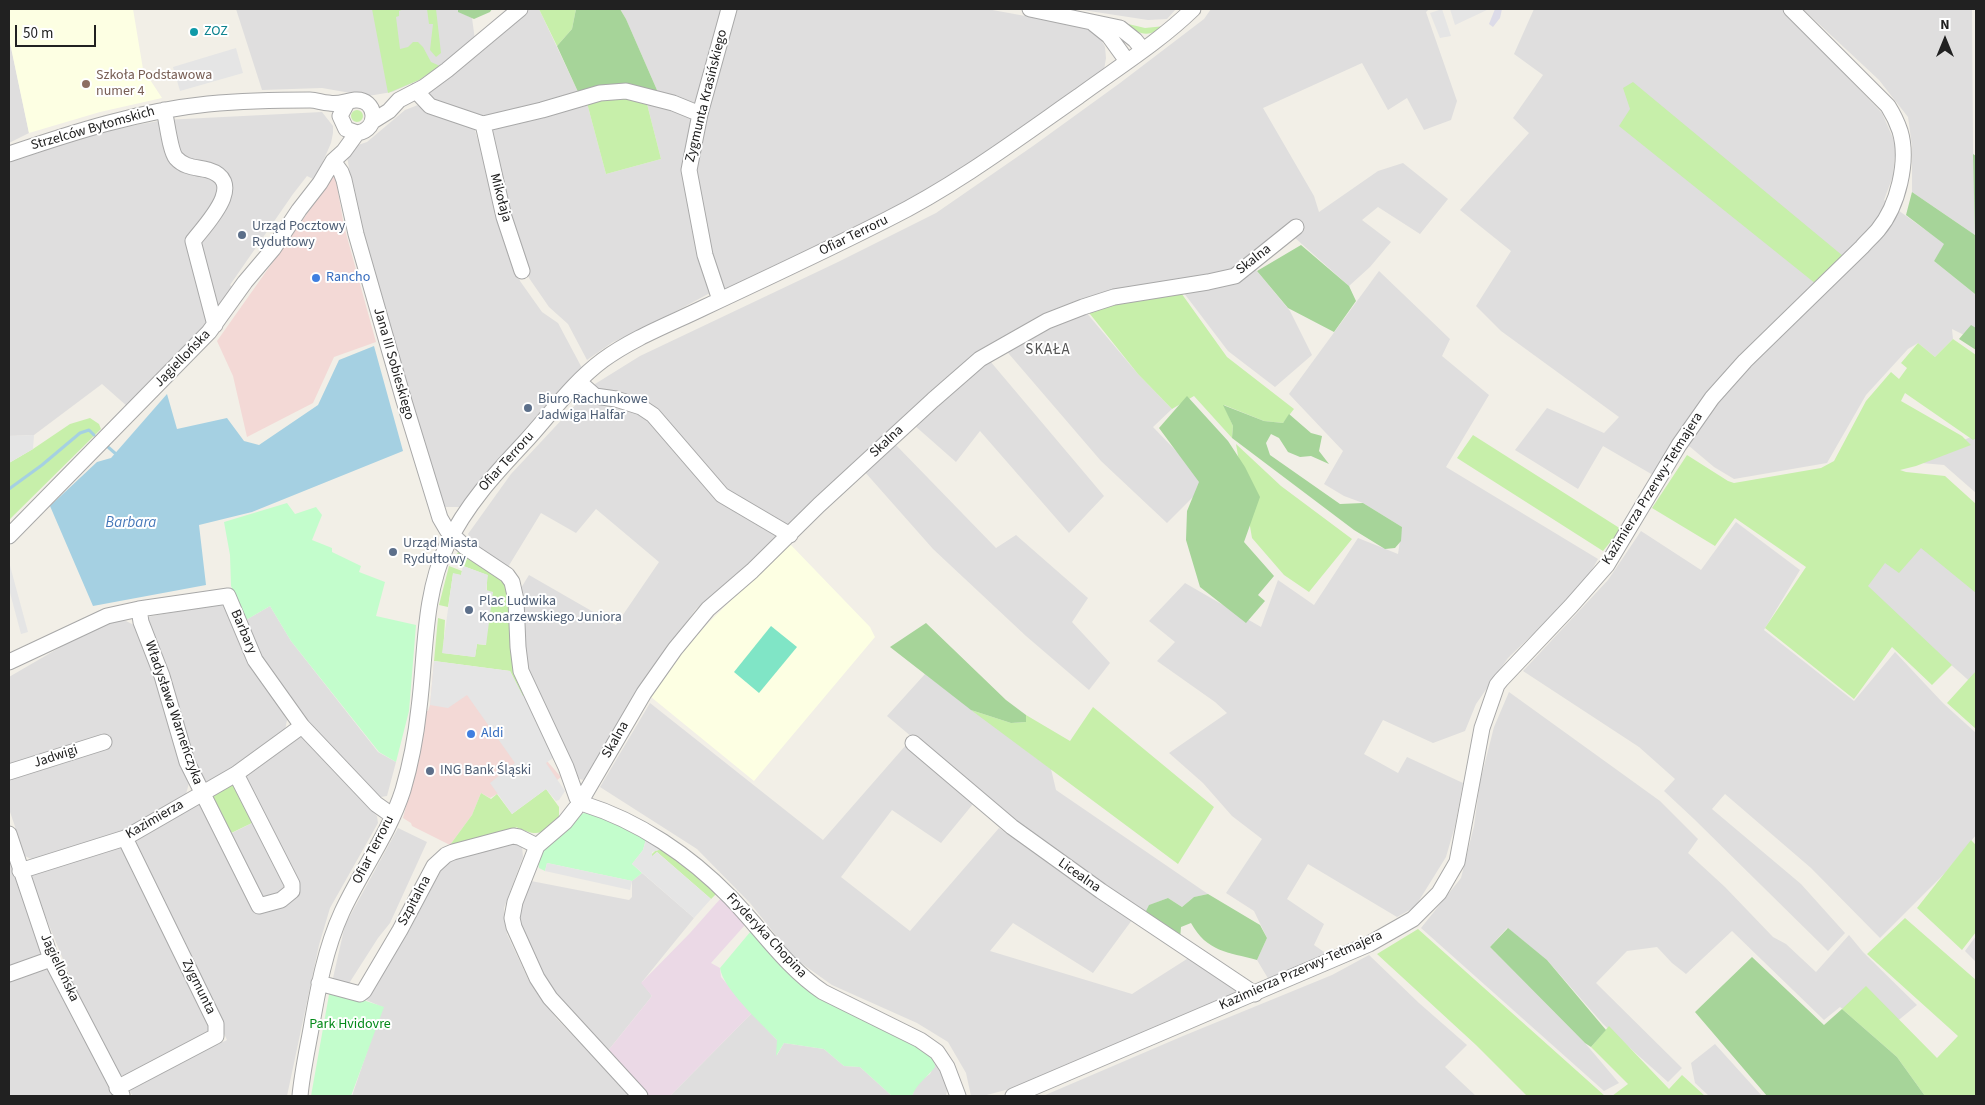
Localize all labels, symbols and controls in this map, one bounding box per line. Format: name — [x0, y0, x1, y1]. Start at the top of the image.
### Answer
scale bar — [18, 15, 99, 47]
north arrow — [1920, 15, 1970, 65]
text: N — [1940, 15, 1950, 35]
text: 50 m — [23, 23, 53, 44]
place label: ZOZ — [204, 24, 228, 40]
marker: ZOZ — [188, 26, 200, 38]
street label: Zygmunta Krasińskiego — [682, 28, 732, 164]
place label: Szkoła Podstawowa numer 4 — [96, 68, 212, 100]
marker: Szkoła Podstawowa numer 4 — [80, 78, 92, 90]
street label: Strzelców Bytomskich — [29, 103, 157, 155]
street label: Mikołaja — [485, 172, 515, 224]
street label: Ofiar Terroru — [817, 212, 891, 260]
place label: Urząd Pocztowy Rydułtowy — [252, 219, 345, 252]
marker: Urząd Pocztowy Rydułtowy — [236, 229, 248, 241]
street label: Skalna — [1233, 241, 1275, 279]
place label: Rancho — [326, 270, 370, 286]
marker: Rancho — [310, 272, 322, 284]
street label: Jana III Sobieskiego — [369, 306, 417, 422]
street label: Jagiellońska — [151, 327, 215, 391]
district label: SKAŁA — [1025, 342, 1071, 360]
place label: Biuro Rachunkowe Jadwiga Halfar — [538, 392, 648, 424]
marker: Biuro Rachunkowe Jadwiga Halfar — [522, 402, 534, 414]
street label: Kazimierza Przerwy-Tetmajera — [1599, 410, 1707, 568]
street label: Skalna — [867, 422, 907, 462]
street label: Ofiar Terroru — [476, 429, 538, 495]
water label: Barbara — [106, 515, 156, 533]
place label: Urząd Miasta Rydułtowy — [403, 536, 478, 568]
marker: Urząd Miasta Rydułtowy — [387, 546, 399, 558]
place label: Plac Ludwika Konarzewskiego Juniora — [479, 594, 622, 626]
marker: Plac Ludwika Konarzewskiego Juniora — [463, 604, 475, 616]
street label: Barbary — [226, 607, 260, 657]
street label: Władysława Warneńczyka — [140, 639, 206, 787]
street label: Skalna — [599, 719, 633, 761]
place label: Aldi — [481, 726, 503, 742]
marker: Aldi — [465, 728, 477, 740]
street label: Jadwigi — [32, 742, 80, 772]
place label: ING Bank Śląski — [440, 763, 531, 779]
marker: ING Bank Śląski — [424, 765, 436, 777]
street label: Kazimierza — [123, 797, 187, 843]
street label: Ofiar Terroru — [350, 813, 398, 887]
street label: Licealna — [1054, 855, 1104, 897]
street label: Szpitalna — [395, 873, 435, 929]
street label: Fryderyka Chopina — [722, 890, 810, 982]
street label: Kazimierza Przerwy-Tetmajera — [1217, 927, 1385, 1015]
street label: Jagiellońska — [36, 931, 82, 1005]
street label: Zygmunta — [177, 957, 219, 1017]
park label: Park Hvidovre — [309, 1017, 391, 1033]

